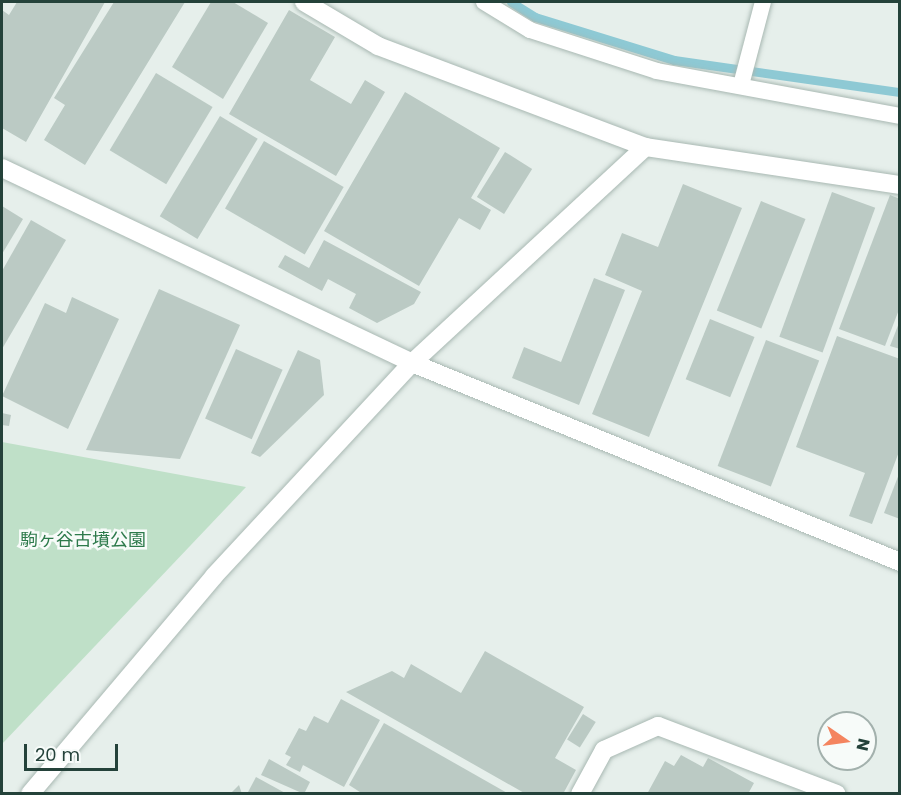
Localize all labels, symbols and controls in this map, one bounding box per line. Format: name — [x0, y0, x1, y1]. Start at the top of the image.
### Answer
park label: 駒ヶ谷古墳公園 — [20, 529, 146, 551]
north arrow — [817, 711, 877, 771]
scale bar — [27, 732, 122, 770]
text: N — [851, 736, 876, 753]
text: 20 m — [35, 742, 80, 767]

